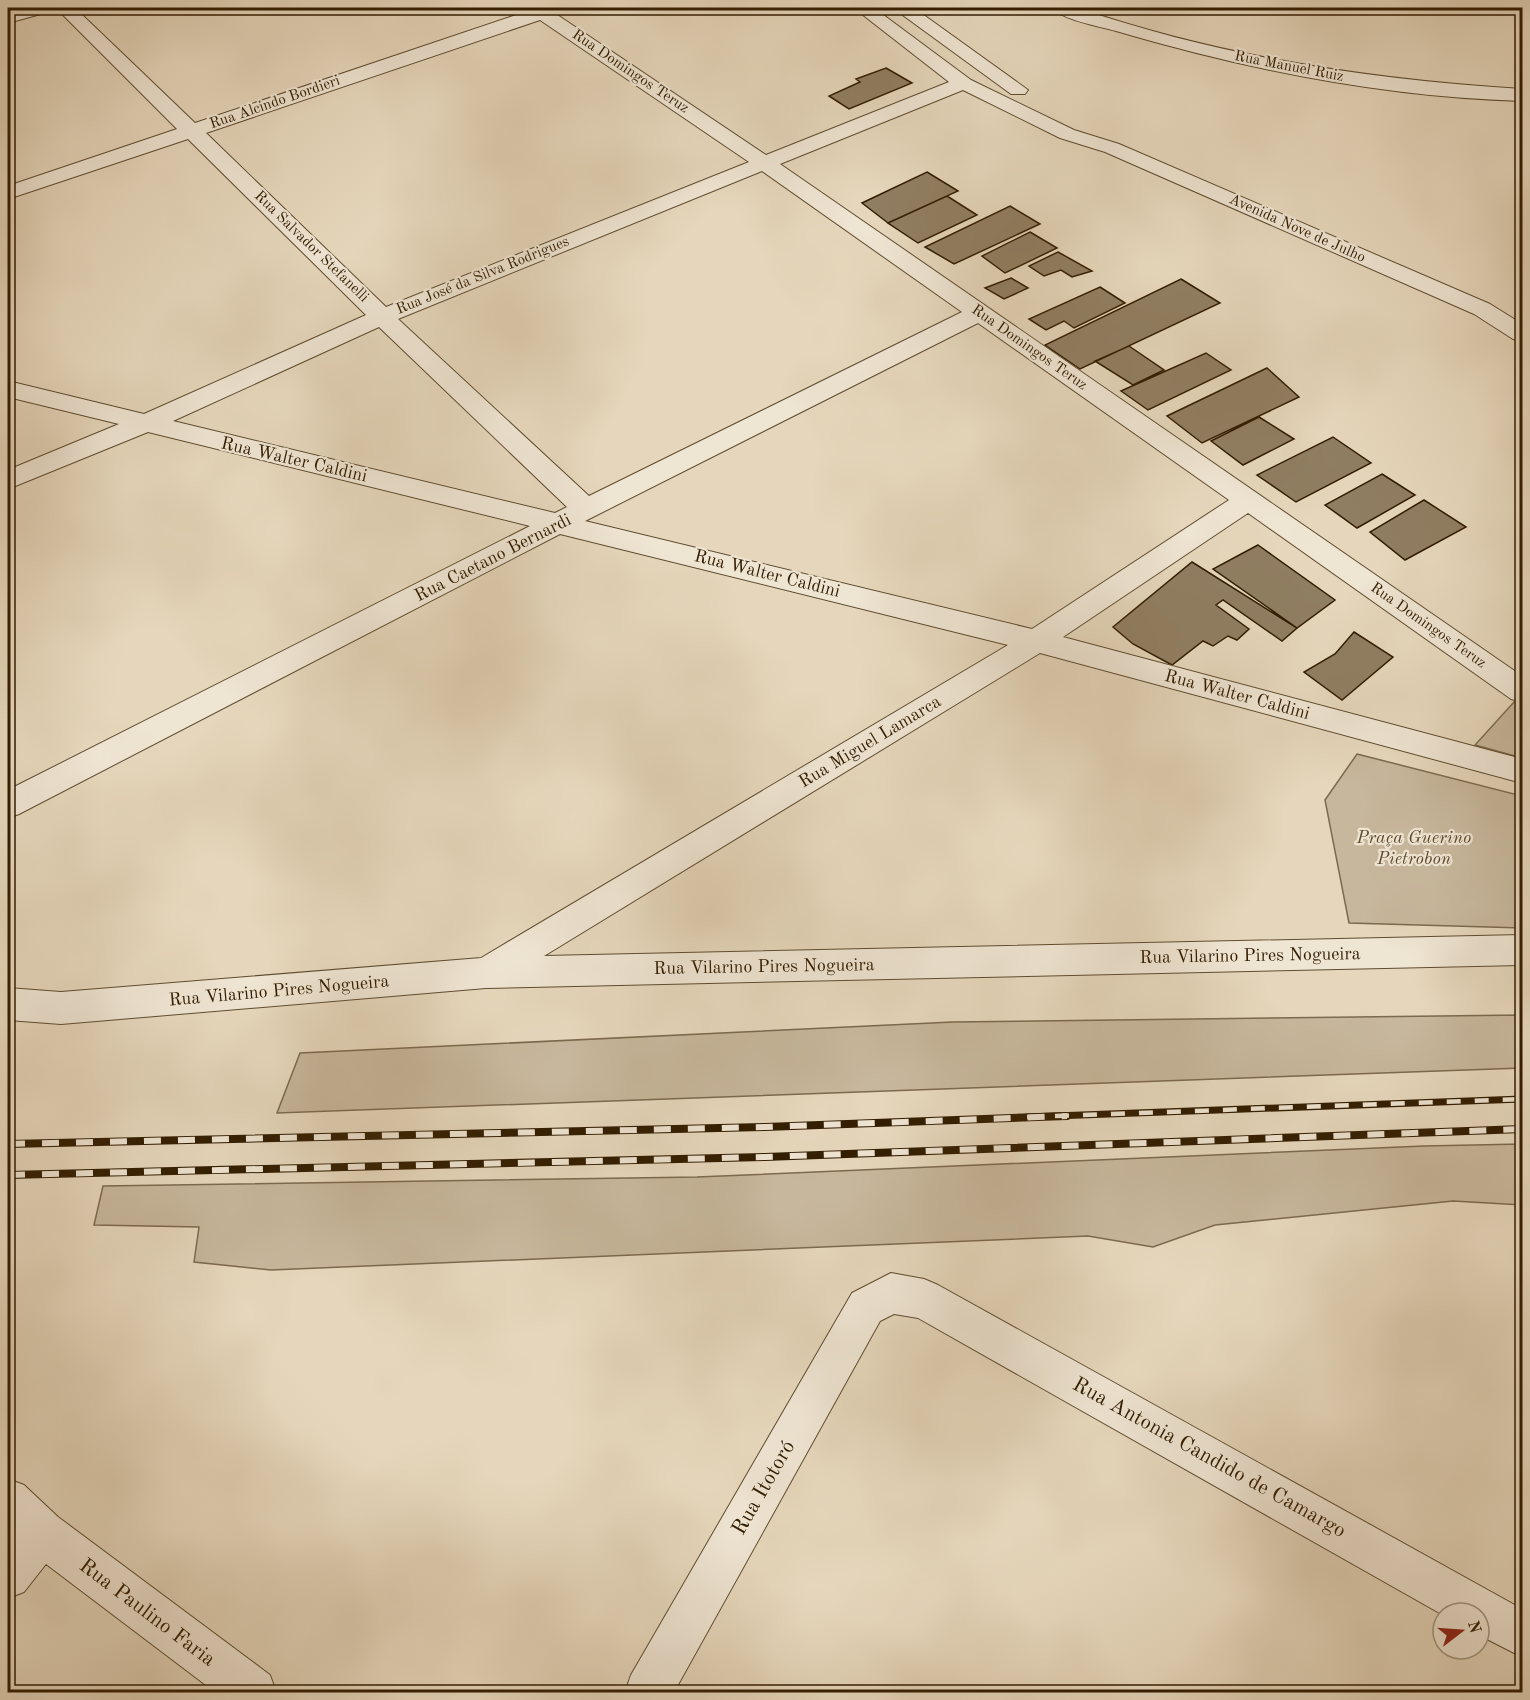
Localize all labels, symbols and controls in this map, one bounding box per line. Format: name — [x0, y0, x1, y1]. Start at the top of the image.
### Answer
street label: Rua Domingos Teruz — [569, 27, 691, 117]
street label: Rua Manuel Ruiz — [1233, 49, 1345, 85]
street label: Rua Alcindo Bordieri — [208, 74, 342, 132]
street label: Rua Salvador Stefanelli — [251, 189, 371, 305]
street label: Avenida Nove de Julho — [1227, 192, 1367, 266]
street label: Rua José da Silva Rodrigues — [394, 234, 572, 318]
street label: Rua Domingos Teruz — [969, 303, 1089, 393]
street label: Rua Walter Caldini — [219, 434, 369, 486]
street label: Rua Caetano Bernardi — [412, 511, 574, 605]
street label: Rua Walter Caldini — [692, 547, 842, 601]
street label: Rua Domingos Teruz — [1368, 581, 1488, 671]
street label: Rua Walter Caldini — [1162, 667, 1312, 723]
street label: Rua Miguel Lamarca — [796, 692, 944, 791]
park label: Praça Guerino Pietrobon — [1356, 829, 1471, 868]
street label: Rua Vilarino Pires Nogueira — [1139, 945, 1361, 967]
street label: Rua Vilarino Pires Nogueira — [653, 956, 875, 978]
street label: Rua Vilarino Pires Nogueira — [168, 972, 390, 1010]
street label: Rua Antonia Candido de Camargo — [1069, 1374, 1349, 1542]
street label: Rua Itotoró — [729, 1437, 799, 1539]
street label: Rua Paulino Faria — [75, 1555, 219, 1671]
north arrow — [1431, 1601, 1491, 1661]
text: N — [1464, 1619, 1483, 1636]

